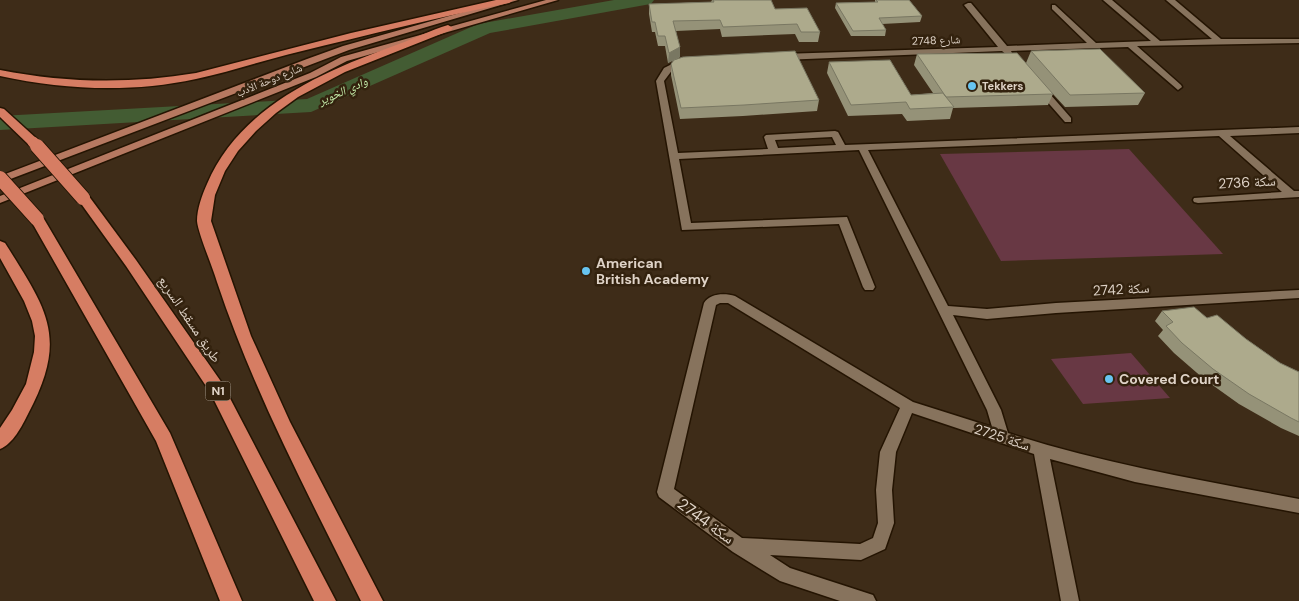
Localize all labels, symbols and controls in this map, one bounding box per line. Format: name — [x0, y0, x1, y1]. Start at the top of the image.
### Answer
street label: شارع 2748 — [911, 32, 961, 48]
street label: شارع دوحة الأدب — [234, 60, 304, 100]
water label: وادي الخوير — [315, 73, 371, 111]
place label: Tekkers — [982, 79, 1024, 93]
marker: Tekkers — [966, 80, 978, 92]
street label: سكة 2736 — [1218, 172, 1276, 192]
place label: American British Academy — [596, 254, 710, 288]
marker: American British Academy — [580, 265, 592, 277]
street label: طريق مسقط السريع — [154, 272, 226, 366]
street label: سكة 2742 — [1092, 279, 1150, 299]
place label: Covered Court — [1119, 370, 1219, 388]
marker: Covered Court — [1103, 373, 1115, 385]
road number: N1 — [206, 382, 230, 401]
street label: سكة 2725 — [972, 420, 1032, 454]
street label: سكة 2744 — [673, 493, 739, 549]

